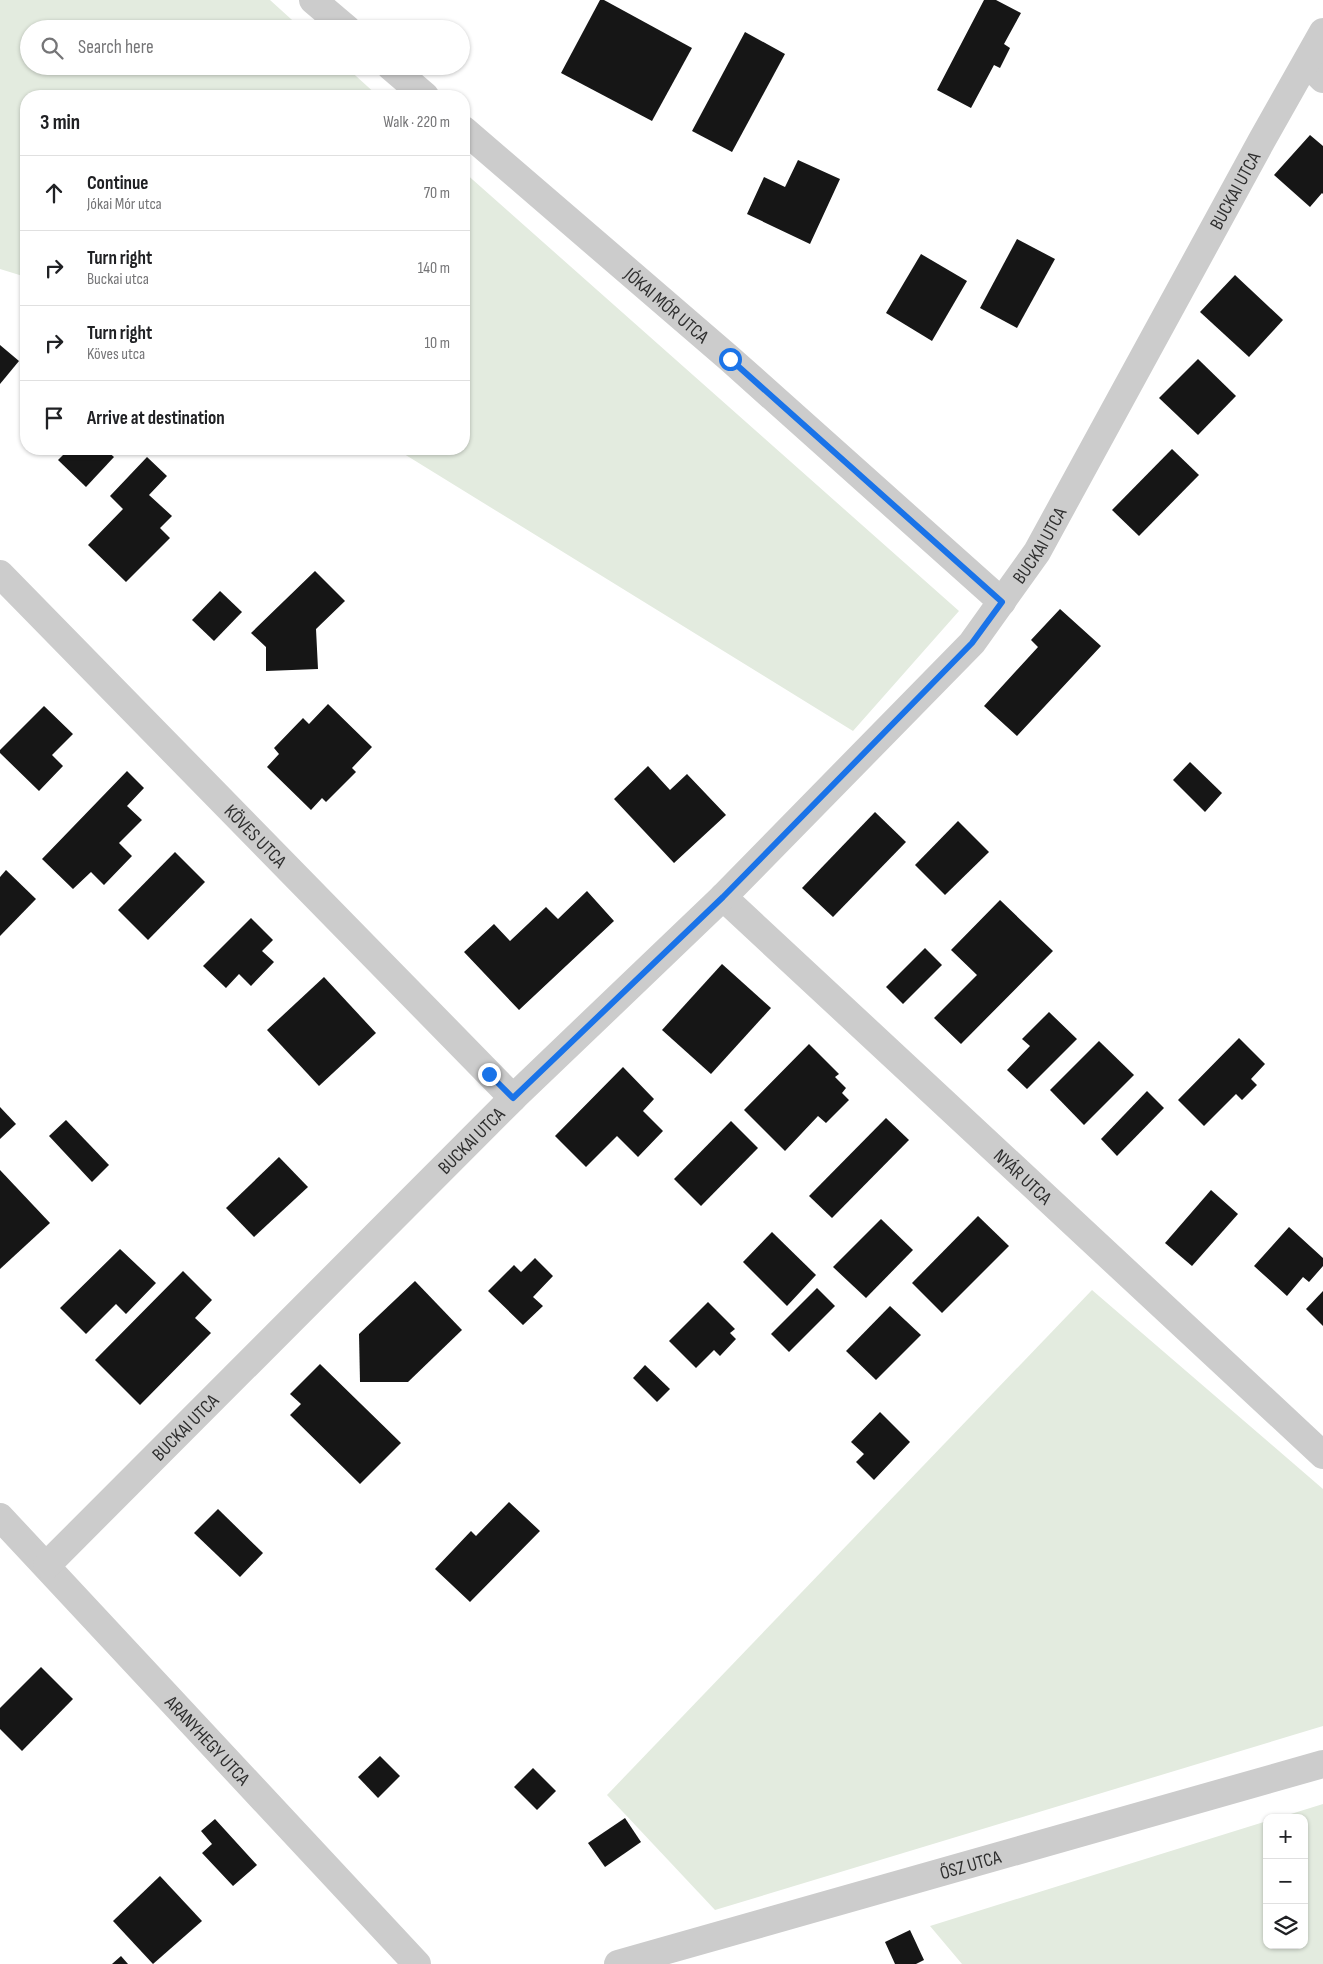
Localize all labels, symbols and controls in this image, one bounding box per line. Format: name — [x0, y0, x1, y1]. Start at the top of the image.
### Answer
search box — [20, 20, 470, 75]
icon: search — [38, 34, 66, 62]
text: Search here — [78, 36, 154, 59]
text: 3 min — [40, 110, 80, 135]
text: Walk · 220 m — [383, 113, 450, 132]
street label: BUCKAI UTCA — [1205, 148, 1267, 234]
text: Continue — [87, 172, 148, 195]
icon: ahead — [40, 179, 68, 207]
text: 70 m — [424, 184, 450, 203]
text: Jókai Mór utca — [87, 195, 162, 214]
text: Turn right — [87, 247, 152, 270]
icon: right — [40, 254, 68, 282]
text: 140 m — [418, 259, 450, 278]
street label: JÓKAI MÓR UTCA — [619, 263, 714, 349]
text: Buckai utca — [87, 270, 149, 289]
text: Turn right — [87, 322, 152, 345]
icon: right — [40, 329, 68, 357]
text: 10 m — [424, 334, 450, 353]
text: Köves utca — [87, 345, 145, 364]
route start — [719, 348, 742, 371]
icon: arrive — [40, 404, 68, 432]
text: Arrive at destination — [87, 407, 225, 430]
street label: BUCKAI UTCA — [1008, 503, 1073, 588]
street label: KÖVES UTCA — [219, 800, 292, 874]
route end — [478, 1063, 501, 1086]
street label: BUCKAI UTCA — [434, 1103, 511, 1180]
street label: NYÁR UTCA — [988, 1145, 1057, 1210]
street label: BUCKAI UTCA — [148, 1389, 225, 1466]
street label: ARANYHEGY UTCA — [159, 1691, 255, 1791]
map controls — [1263, 1814, 1308, 1949]
button: + — [1263, 1814, 1308, 1859]
street label: ŐSZ UTCA — [937, 1846, 1005, 1885]
button: − — [1263, 1859, 1308, 1904]
button: layers — [1263, 1904, 1308, 1949]

